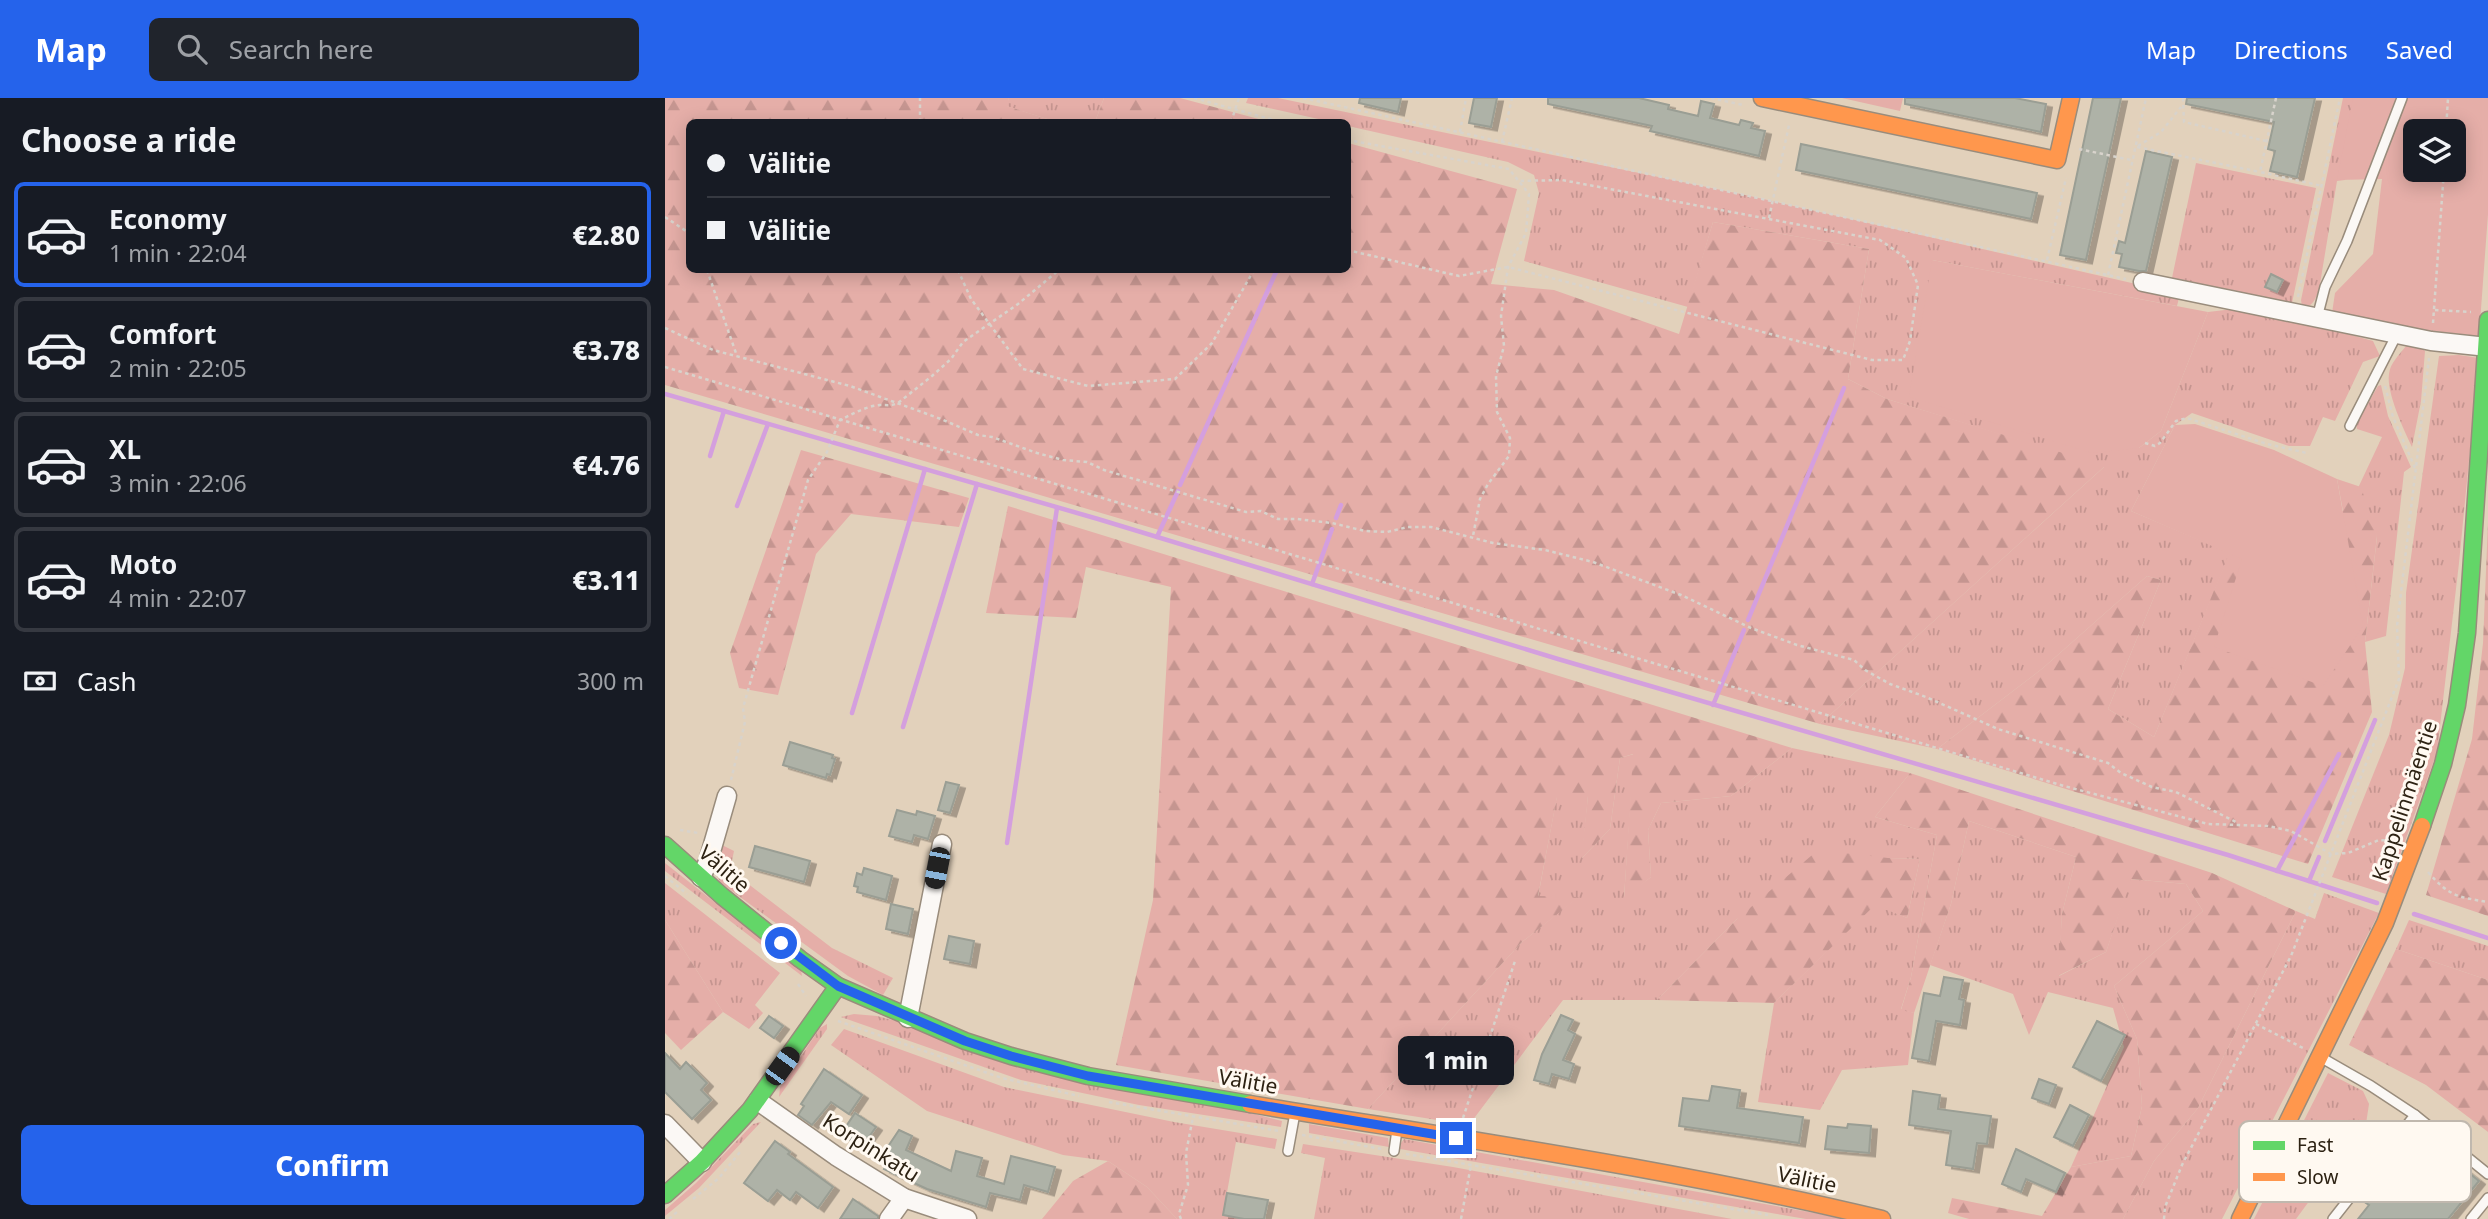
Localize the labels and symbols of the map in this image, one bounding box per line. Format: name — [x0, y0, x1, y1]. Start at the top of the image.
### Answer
street label: Kappelinmäentie — [2365, 717, 2443, 885]
street label: Välitie — [693, 838, 756, 898]
car — [923, 845, 952, 891]
route start — [765, 927, 797, 959]
callout: 1 min — [1398, 1037, 1514, 1086]
car — [762, 1043, 803, 1089]
street label: Välitie — [1216, 1062, 1280, 1100]
street label: Korpinkatu — [818, 1106, 925, 1188]
legend — [2239, 1121, 2471, 1202]
route end — [1440, 1122, 1472, 1154]
text: Fast — [2297, 1132, 2334, 1158]
street label: Välitie — [1775, 1159, 1839, 1199]
text: Slow — [2297, 1164, 2338, 1190]

